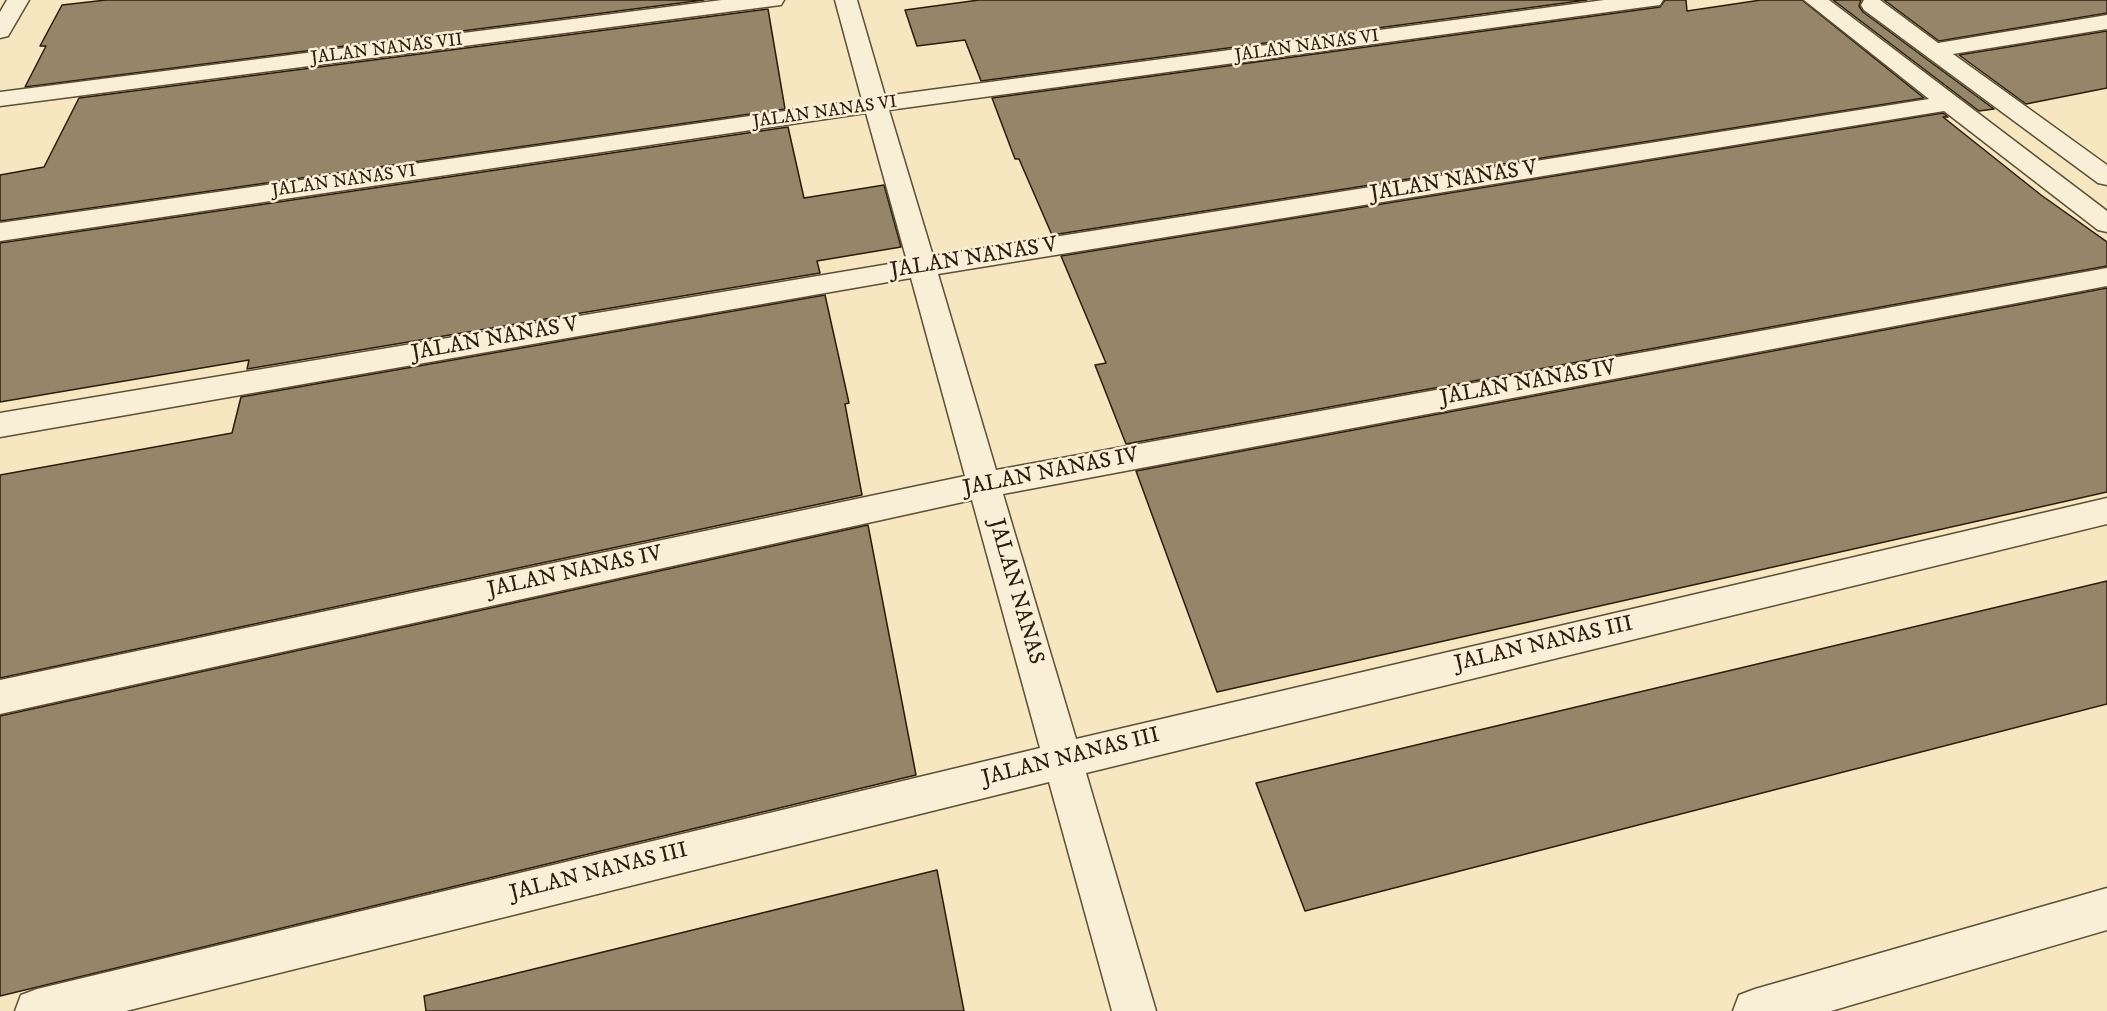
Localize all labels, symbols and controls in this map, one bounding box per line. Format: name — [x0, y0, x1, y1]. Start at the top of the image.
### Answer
street label: JALAN NANAS VI — [1233, 26, 1381, 68]
street label: JALAN NANAS VII — [310, 30, 464, 70]
street label: JALAN NANAS VI — [751, 92, 899, 134]
street label: JALAN NANAS V — [1369, 156, 1539, 208]
street label: JALAN NANAS VI — [270, 161, 418, 203]
street label: JALAN NANAS V — [889, 233, 1059, 285]
street label: JALAN NANAS V — [410, 312, 580, 368]
street label: JALAN NANAS IV — [1438, 356, 1618, 412]
street label: JALAN NANAS IV — [961, 443, 1141, 503]
street label: JALAN NANAS — [982, 516, 1048, 668]
street label: JALAN NANAS IV — [485, 542, 665, 604]
street label: JALAN NANAS III — [1452, 612, 1636, 678]
street label: JALAN NANAS III — [979, 723, 1163, 793]
street label: JALAN NANAS III — [507, 838, 691, 908]

